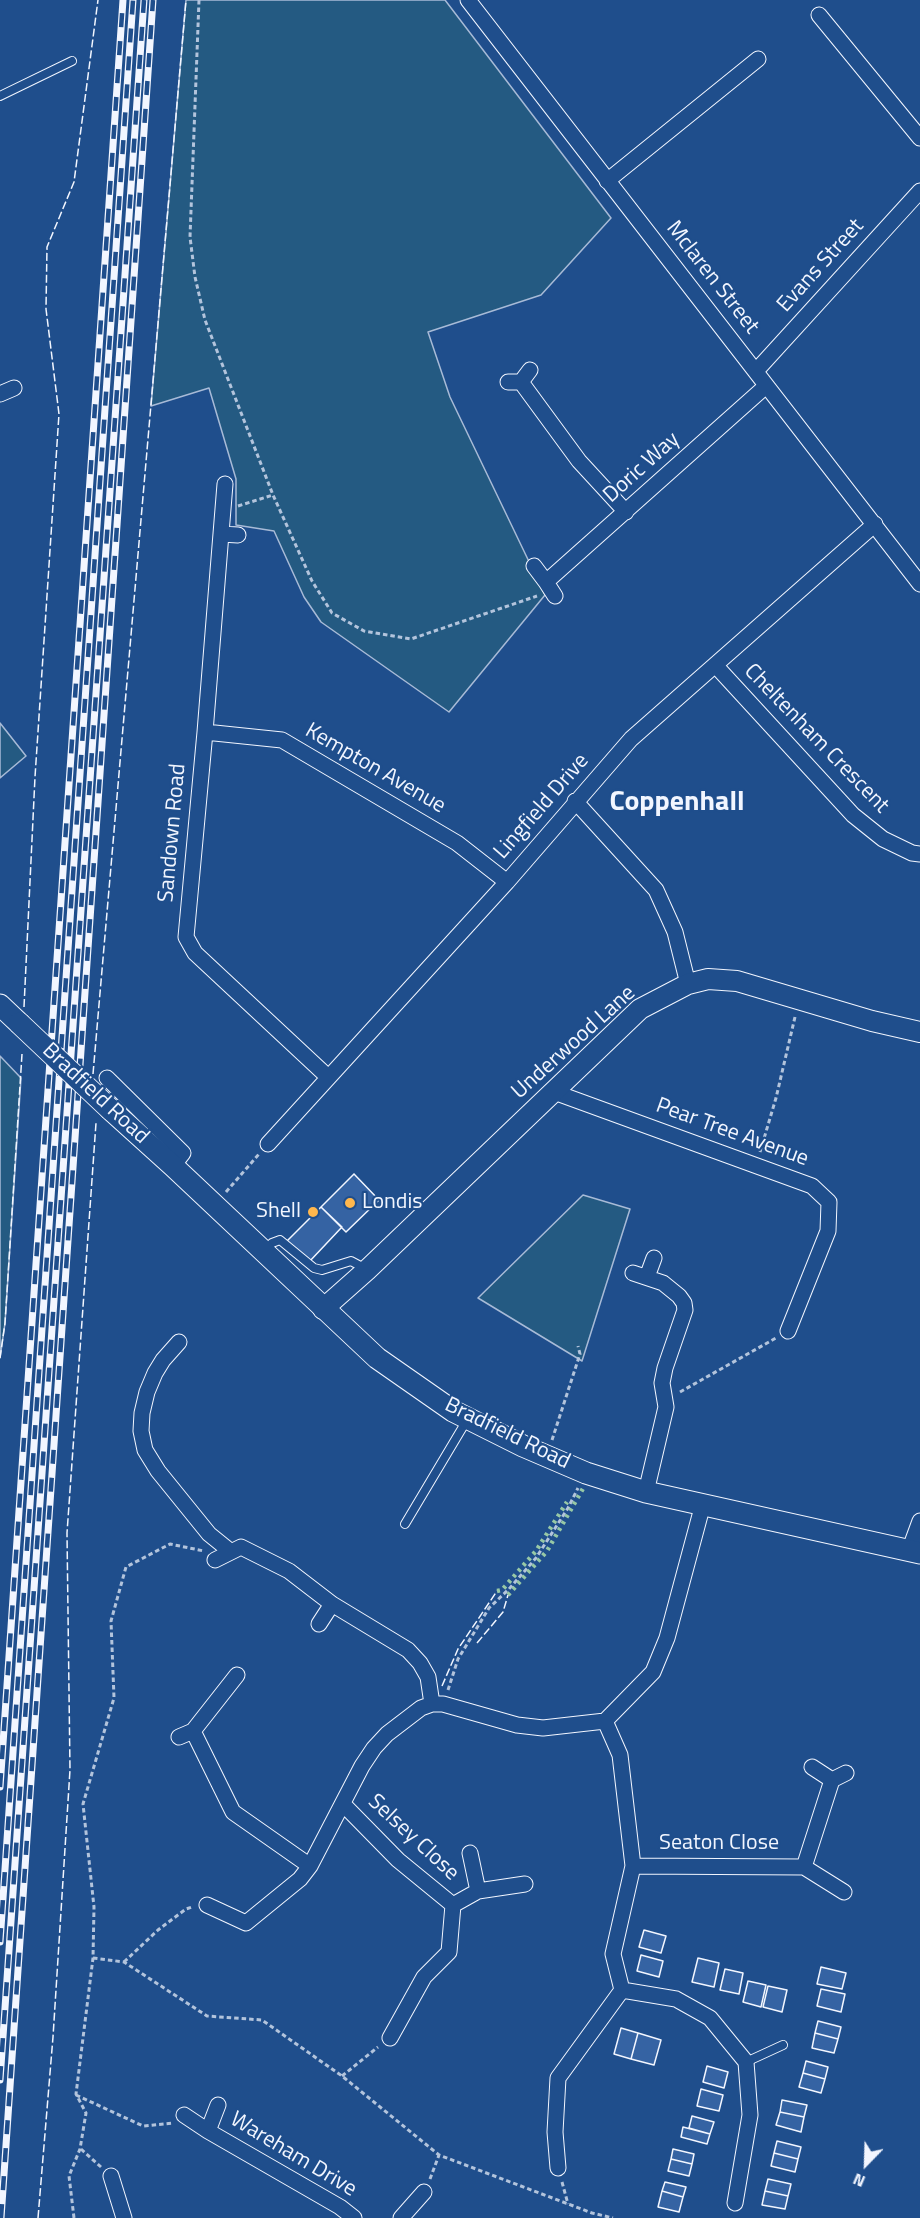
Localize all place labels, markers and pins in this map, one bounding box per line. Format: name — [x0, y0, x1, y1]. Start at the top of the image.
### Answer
place label: Londis — [362, 1190, 423, 1216]
marker: Londis — [343, 1196, 357, 1210]
place label: Shell — [256, 1199, 301, 1225]
marker: Shell — [306, 1205, 320, 1219]

